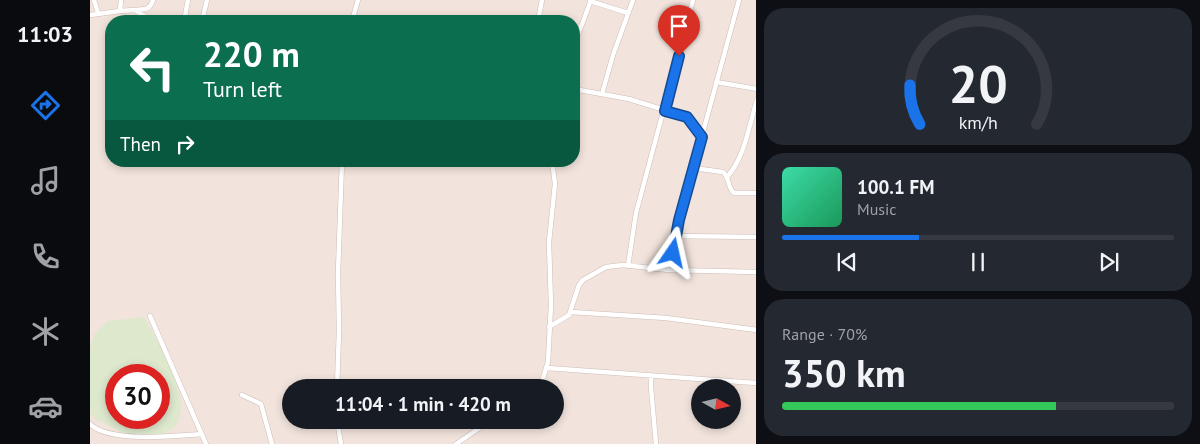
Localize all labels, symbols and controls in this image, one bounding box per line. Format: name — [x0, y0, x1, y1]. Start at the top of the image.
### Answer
pin — [658, 5, 700, 56]
icon: arrive — [665, 12, 693, 40]
text: 11:03 — [17, 20, 73, 48]
text: 220 m — [203, 31, 300, 77]
icon: left — [120, 35, 185, 100]
text: 20 — [949, 50, 1007, 117]
text: Turn left — [203, 75, 282, 103]
icon: directions — [28, 88, 63, 123]
text: km/h — [958, 111, 998, 134]
icon: right — [171, 130, 199, 158]
text: Then — [120, 132, 161, 156]
icon: music — [28, 163, 63, 198]
text: 100.1 FM — [857, 175, 934, 199]
text: Music — [857, 199, 897, 219]
position arrow — [646, 226, 698, 278]
icon: phone — [28, 239, 63, 274]
icon: previous — [833, 248, 861, 276]
icon: pause — [964, 248, 992, 276]
icon: next — [1095, 248, 1123, 276]
icon: climate — [28, 314, 63, 349]
text: Range · 70% — [782, 324, 867, 344]
text: 350 km — [782, 348, 906, 397]
speed limit sign: 30 — [105, 364, 170, 429]
north arrow — [691, 379, 741, 429]
map controls — [691, 379, 741, 429]
icon: car — [28, 389, 63, 424]
text: 11:04 · 1 min · 420 m — [335, 392, 511, 416]

